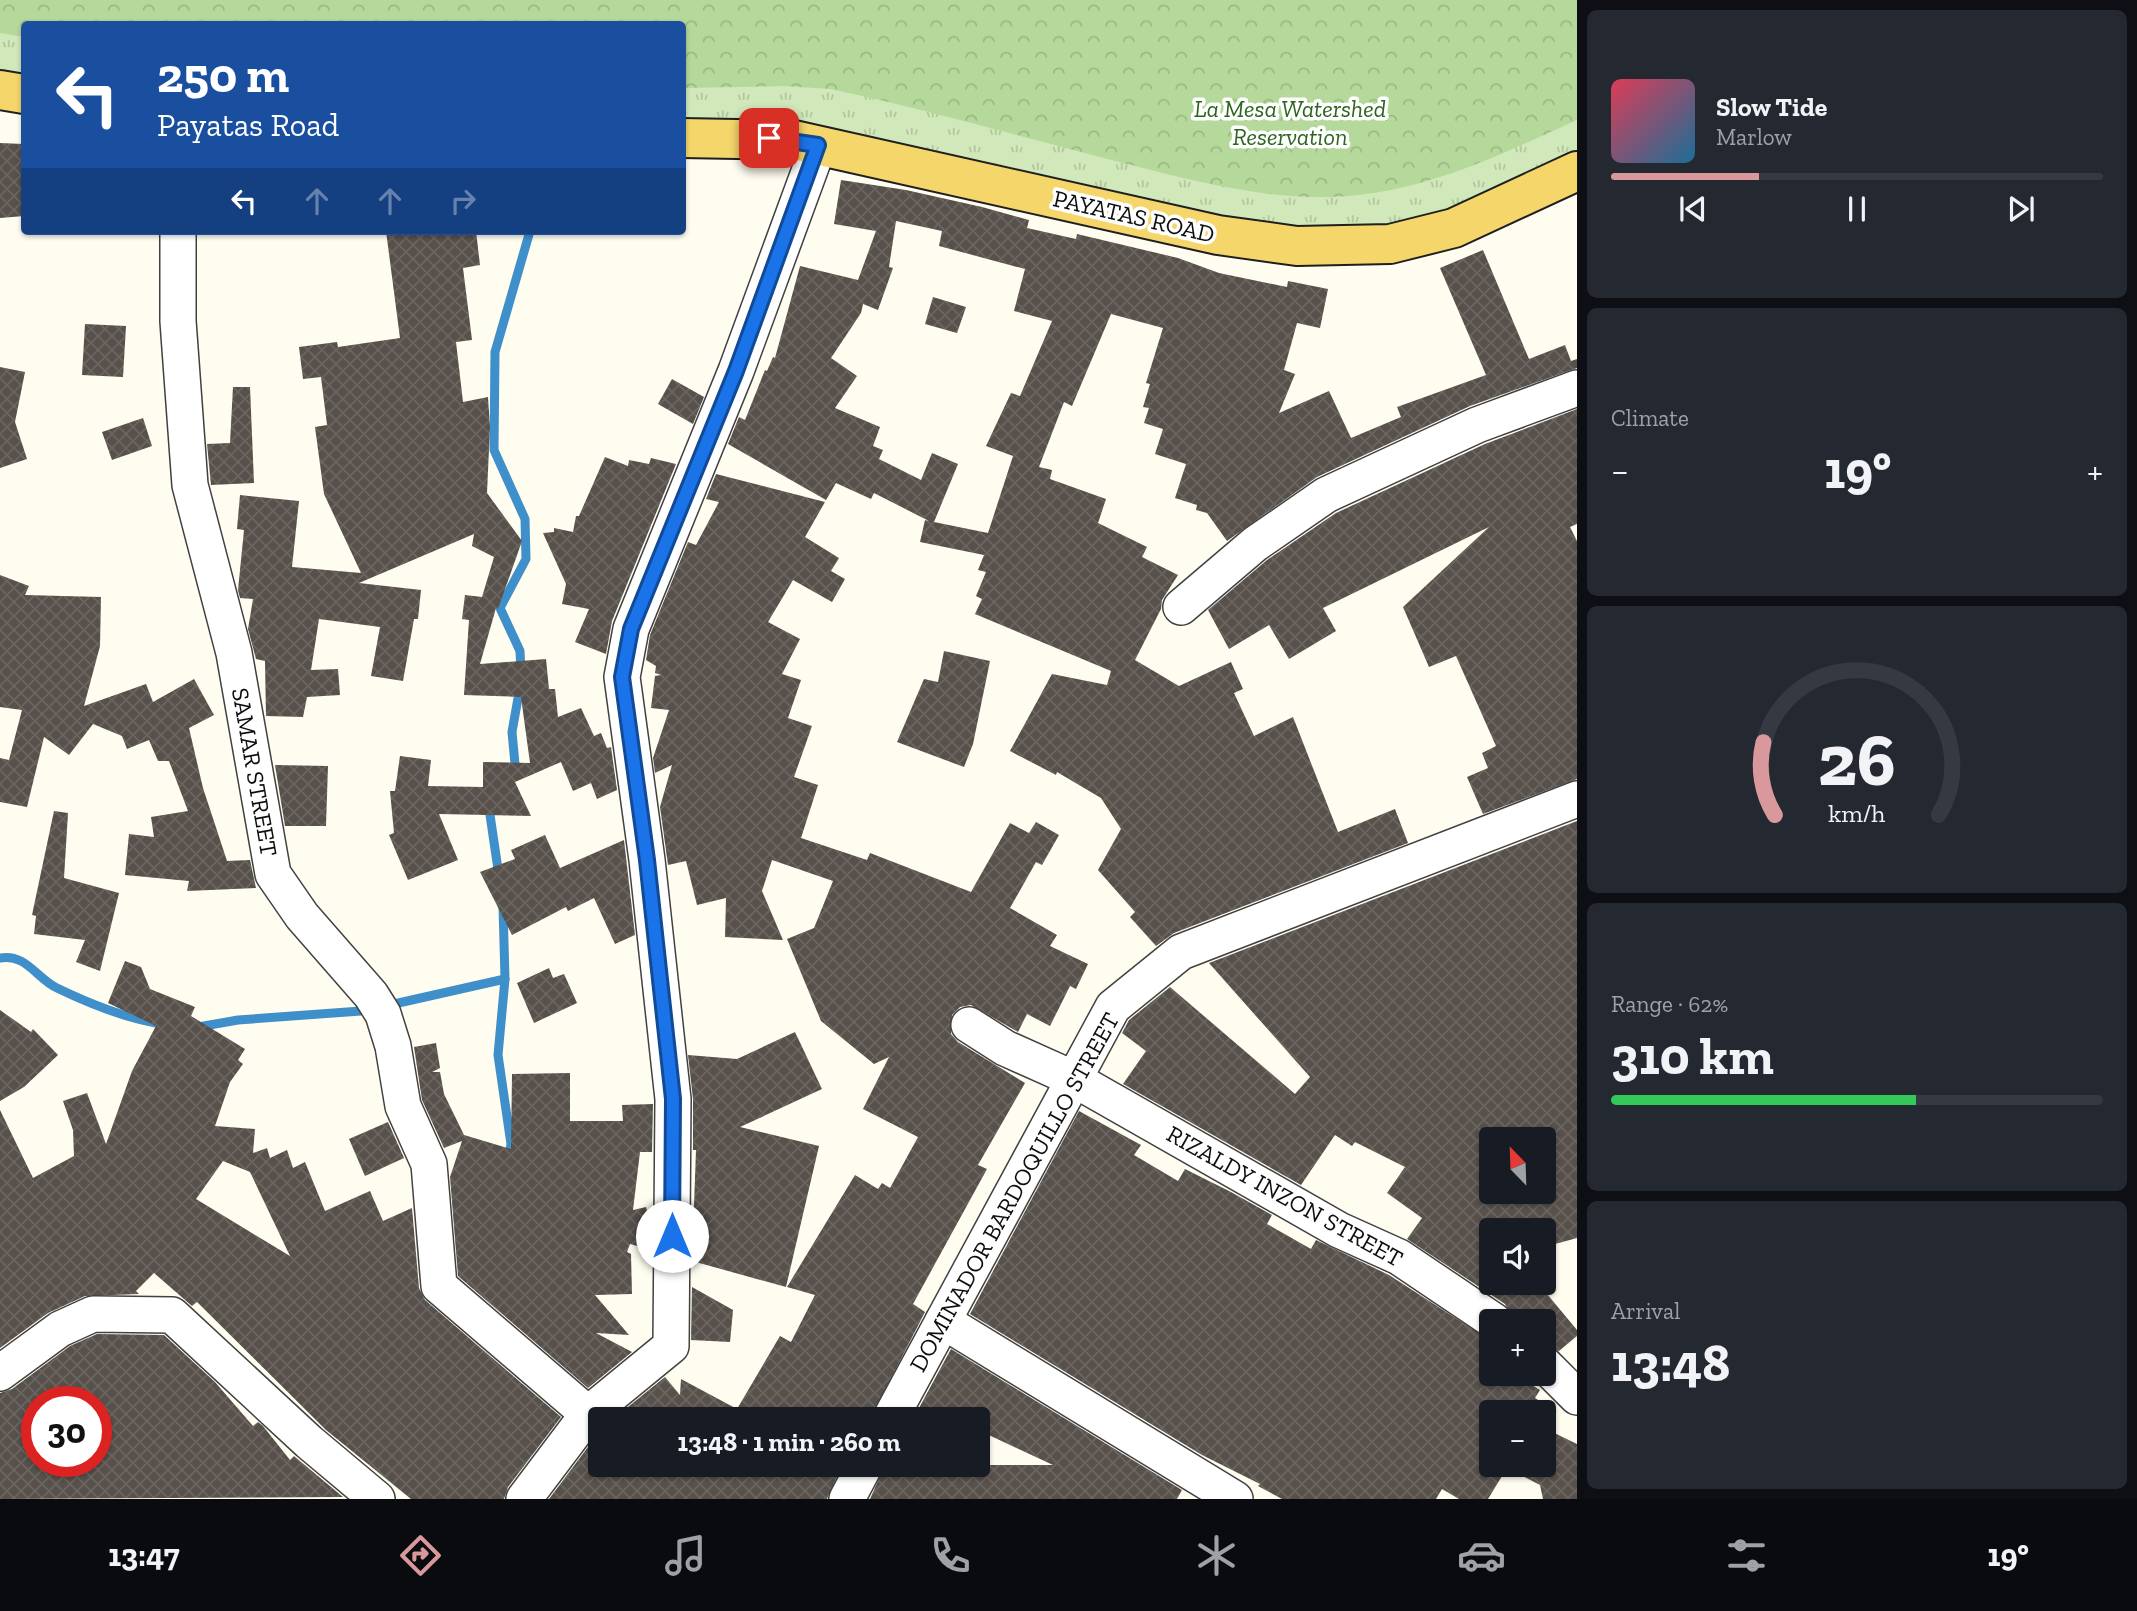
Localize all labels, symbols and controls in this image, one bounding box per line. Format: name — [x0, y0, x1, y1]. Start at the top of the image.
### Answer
text: 250 m — [157, 46, 289, 105]
icon: left — [42, 49, 133, 140]
text: Slow Tide — [1716, 91, 1827, 123]
park label: La Mesa Watershed Reservation — [1194, 94, 1386, 151]
text: Payatas Road — [157, 106, 339, 144]
pin — [739, 108, 799, 168]
icon: arrive — [750, 119, 788, 157]
text: Marlow — [1716, 123, 1792, 151]
icon: left — [225, 182, 263, 220]
icon: ahead — [298, 182, 336, 220]
icon: ahead — [371, 182, 409, 220]
icon: right — [444, 182, 482, 220]
street label: PAYATAS ROAD — [1051, 183, 1217, 249]
icon: previous — [1674, 190, 1712, 228]
icon: pause — [1838, 190, 1876, 228]
icon: next — [2002, 190, 2040, 228]
text: Climate — [1611, 404, 1689, 432]
text: 19° — [1824, 439, 1891, 501]
text: − — [1611, 448, 1629, 494]
text: + — [2087, 448, 2103, 494]
street label: SAMAR STREET — [226, 686, 284, 859]
text: 26 — [1818, 717, 1896, 805]
text: km/h — [1828, 798, 1886, 828]
text: Range · 62% — [1611, 990, 1728, 1018]
street label: DOMINADOR BARDOQUILLO STREET — [903, 1007, 1125, 1377]
text: 310 km — [1611, 1025, 1774, 1087]
street label: RIZALDY INZON STREET — [1162, 1119, 1408, 1273]
north arrow — [1479, 1127, 1556, 1204]
map controls — [1479, 1127, 1556, 1477]
position arrow — [635, 1199, 709, 1273]
button: sound — [1479, 1218, 1556, 1295]
text: Arrival — [1611, 1297, 1680, 1325]
button: + — [1479, 1309, 1556, 1386]
text: 13:48 — [1611, 1332, 1730, 1394]
speed limit sign: 30 — [21, 1386, 112, 1477]
button: − — [1479, 1400, 1556, 1477]
text: 13:48 · 1 min · 260 m — [678, 1426, 900, 1458]
icon: directions — [396, 1531, 445, 1580]
icon: music — [661, 1531, 710, 1580]
icon: phone — [926, 1531, 975, 1580]
icon: climate — [1192, 1531, 1241, 1580]
icon: car — [1457, 1531, 1506, 1580]
icon: filters — [1722, 1531, 1771, 1580]
text: 13:47 — [108, 1536, 180, 1574]
text: 19° — [1987, 1536, 2029, 1574]

